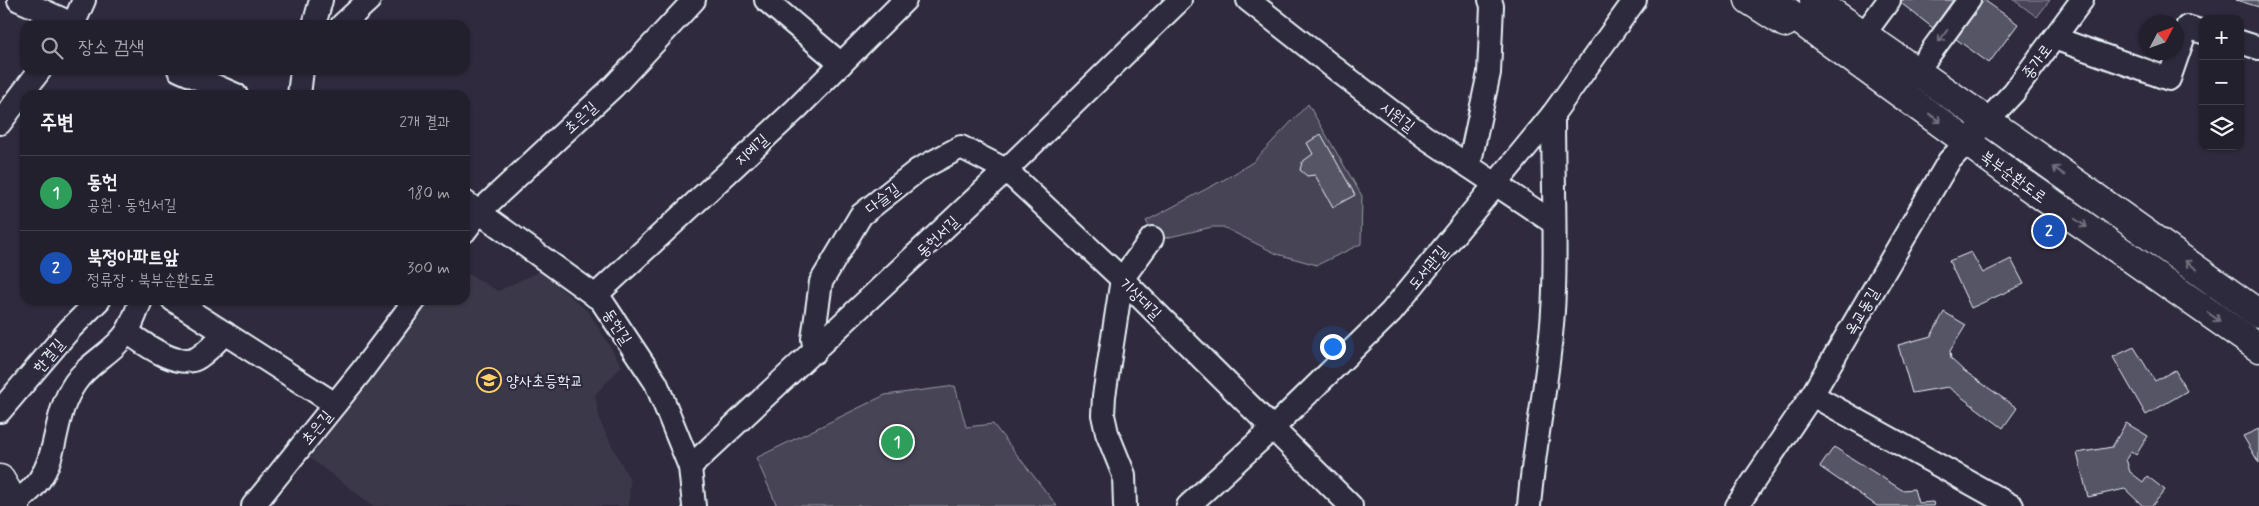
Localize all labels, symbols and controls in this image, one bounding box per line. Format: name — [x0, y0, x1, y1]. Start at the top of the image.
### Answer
north arrow — [2139, 15, 2184, 60]
map controls — [2199, 15, 2244, 150]
button: + — [2199, 15, 2244, 60]
search box — [20, 20, 470, 75]
one-way arrow — [1938, 29, 1948, 43]
icon: search — [38, 34, 66, 62]
text: 장소 검색 — [78, 35, 144, 60]
street label: 종가로 — [2017, 40, 2057, 84]
button: − — [2199, 60, 2244, 105]
street label: 초은길 — [560, 97, 602, 139]
street label: 시원길 — [1375, 97, 1419, 137]
button: layers — [2199, 105, 2244, 150]
text: 주변 — [40, 109, 74, 137]
text: 2개 결과 — [399, 112, 450, 133]
one-way arrow — [1928, 113, 1942, 123]
street label: 지예길 — [731, 129, 773, 171]
street label: 북부순환도로 — [1976, 146, 2051, 208]
one-way arrow — [2052, 166, 2066, 176]
text: 동헌 — [87, 170, 118, 195]
street label: 다슬길 — [861, 179, 905, 219]
text: 1 — [52, 183, 60, 204]
text: 180 m — [407, 183, 450, 204]
text: 공원 · 동헌서길 — [87, 195, 177, 216]
street label: 동헌서길 — [912, 212, 964, 263]
pin: 2 — [2033, 212, 2065, 250]
one-way arrow — [2074, 218, 2088, 228]
street label: 도서관길 — [1404, 241, 1453, 295]
text: 북정아파트앞 — [87, 245, 179, 270]
text: 2 — [52, 258, 60, 279]
text: 300 m — [407, 258, 450, 279]
one-way arrow — [2184, 260, 2198, 270]
text: 정류장 · 북부순환도로 — [87, 270, 215, 291]
street label: 기상대길 — [1114, 274, 1166, 325]
street label: 옥교동길 — [1840, 284, 1884, 339]
street label: 동헌길 — [597, 305, 636, 349]
one-way arrow — [2207, 312, 2221, 322]
street label: 한결길 — [29, 334, 70, 378]
your location — [1320, 334, 1346, 360]
school or university icon: 양사초등학교 — [476, 367, 502, 393]
place label: 양사초등학교 — [506, 371, 583, 392]
street label: 초은길 — [297, 406, 338, 450]
pin: 1 — [881, 423, 913, 461]

